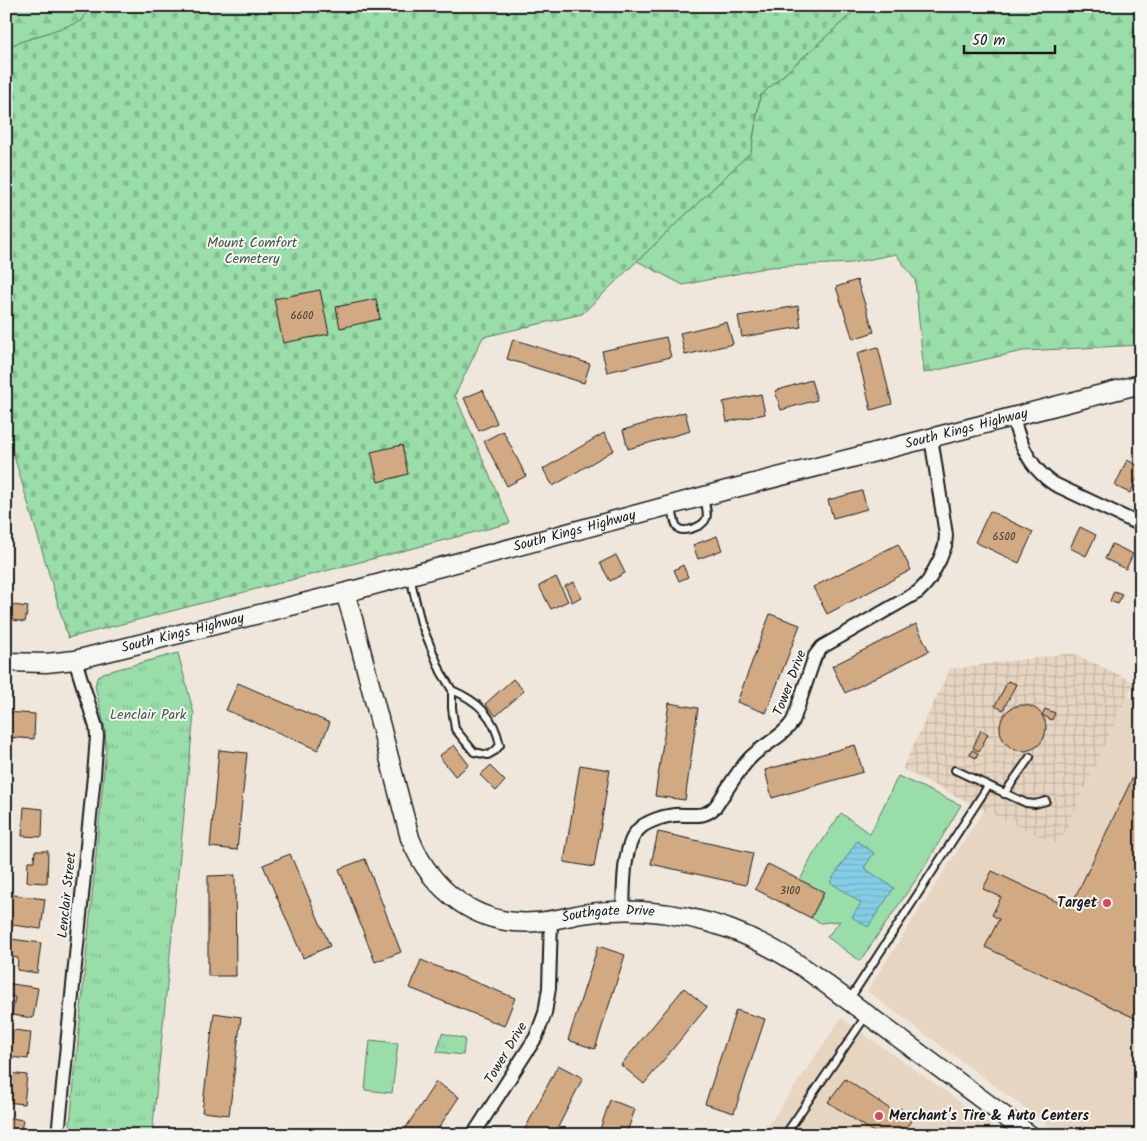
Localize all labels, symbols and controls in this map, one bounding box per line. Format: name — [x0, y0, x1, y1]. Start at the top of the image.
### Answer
scale bar — [964, 22, 1056, 54]
text: 50 m — [972, 29, 1006, 53]
park label: Mount Comfort Cemetery — [207, 232, 298, 270]
house number: 6600 — [290, 307, 314, 325]
street label: South Kings Highway — [903, 402, 1030, 455]
street label: South Kings Highway — [511, 504, 638, 558]
house number: 6500 — [992, 528, 1016, 546]
street label: South Kings Highway — [119, 607, 247, 659]
street label: Tower Drive — [767, 646, 813, 719]
park label: Lenclair Park — [110, 704, 187, 726]
street label: Lenclair Street — [52, 850, 83, 939]
house number: 3100 — [780, 882, 801, 900]
place label: Target — [1057, 892, 1098, 914]
marker: Target — [1101, 897, 1113, 909]
street label: Southgate Drive — [559, 900, 656, 929]
street label: Tower Drive — [479, 1017, 534, 1088]
place label: Merchant's Tire & Auto Centers — [889, 1105, 1090, 1127]
marker: Merchant's Tire & Auto Centers — [873, 1110, 885, 1122]

